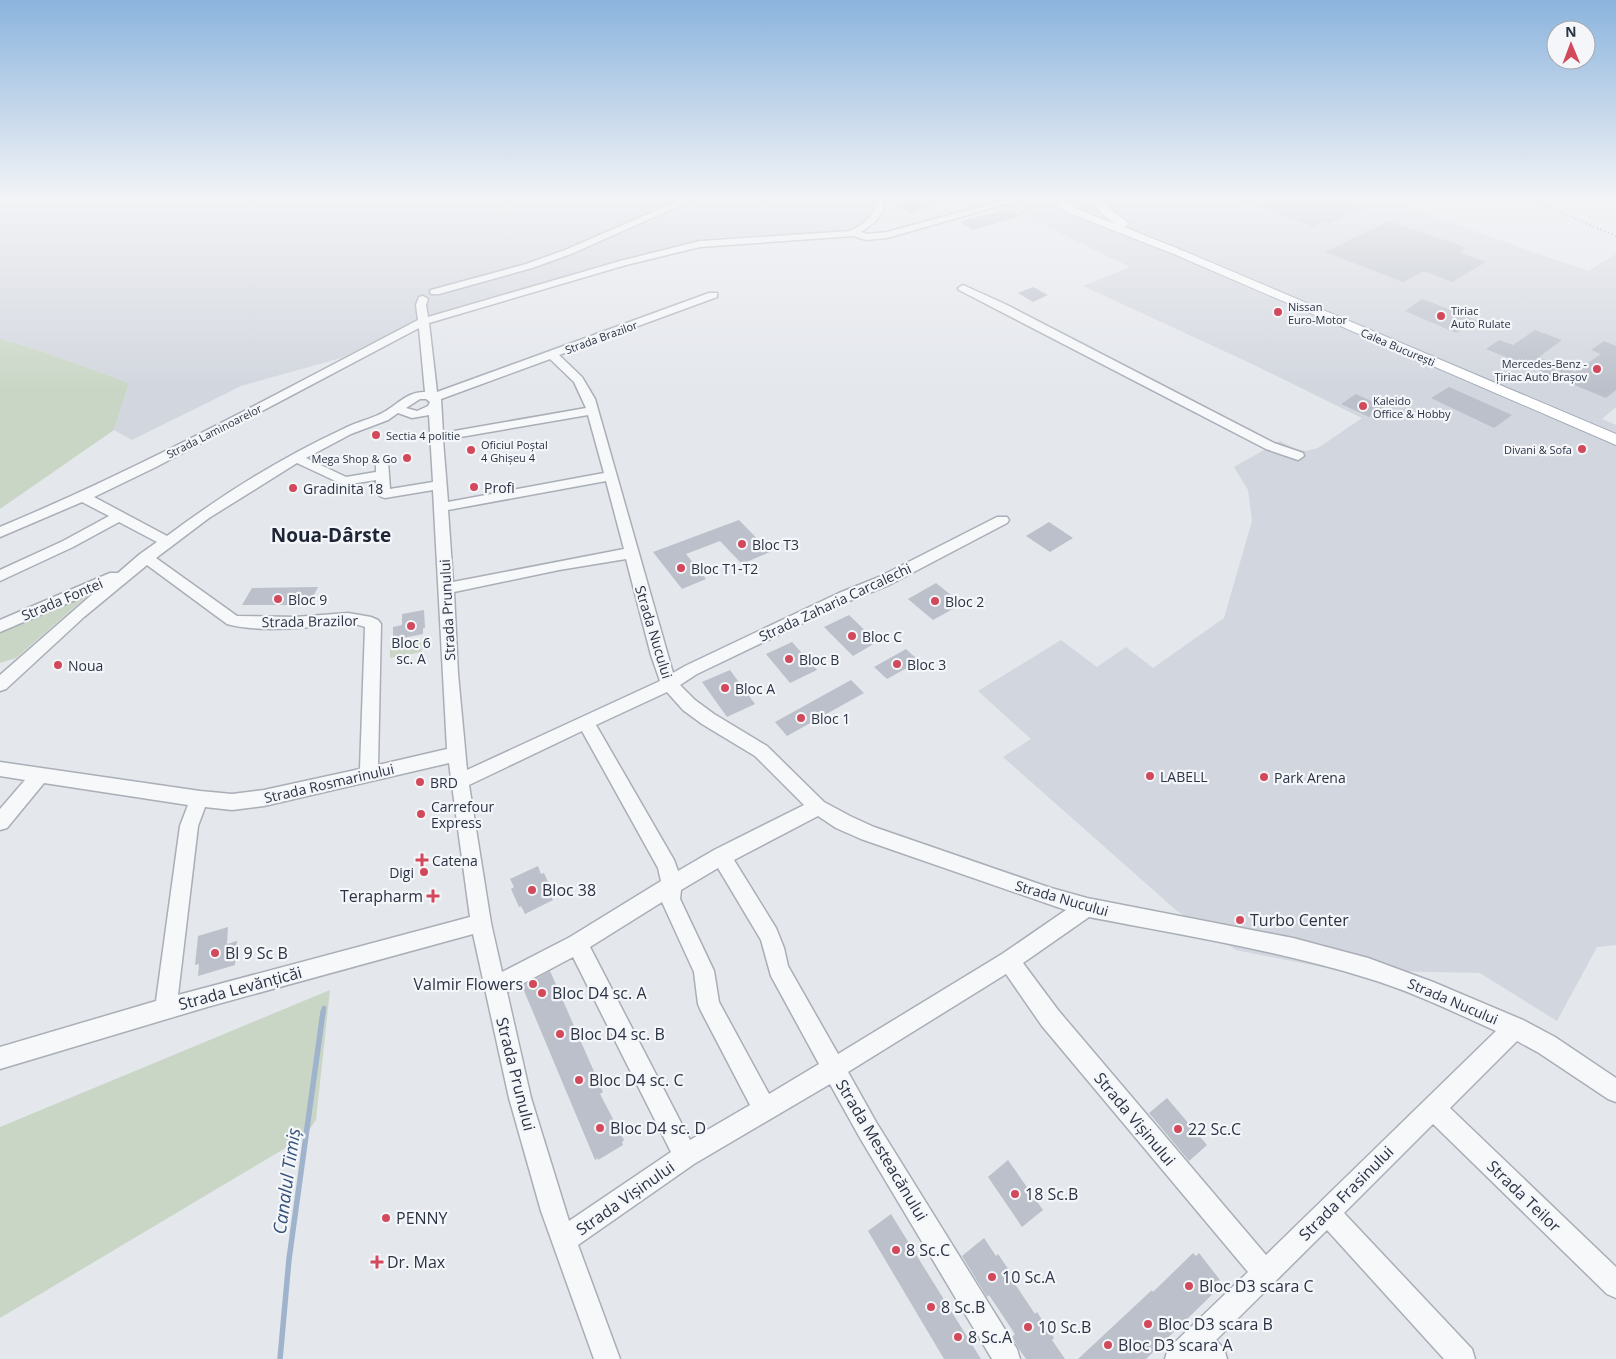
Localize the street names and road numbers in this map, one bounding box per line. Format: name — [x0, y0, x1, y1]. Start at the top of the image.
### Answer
street label: Strada Brazilor — [563, 317, 640, 357]
street label: Calea București — [1359, 325, 1437, 369]
street label: Strada Laminoarelor — [164, 400, 265, 462]
street label: Strada Zaharia Carcalechi — [756, 558, 914, 646]
street label: Strada Prunului — [435, 559, 459, 661]
street label: Strada Fontei — [18, 573, 106, 625]
street label: Strada Nucului — [631, 583, 677, 681]
street label: Strada Brazilor — [262, 611, 359, 631]
street label: Strada Rosmarinului — [262, 759, 396, 807]
street label: Strada Nucului — [1013, 876, 1111, 920]
street label: Strada Levănțicăi — [176, 961, 304, 1015]
street label: Strada Nucului — [1405, 973, 1501, 1029]
street label: Strada Prunului — [491, 1015, 541, 1133]
street label: Strada Vișinului — [1089, 1068, 1181, 1170]
street label: Strada Mesteacănului — [831, 1075, 933, 1225]
street label: Strada Frasinului — [1294, 1141, 1398, 1245]
street label: Strada Teilor — [1482, 1155, 1566, 1237]
street label: Strada Vișinului — [571, 1156, 679, 1240]

